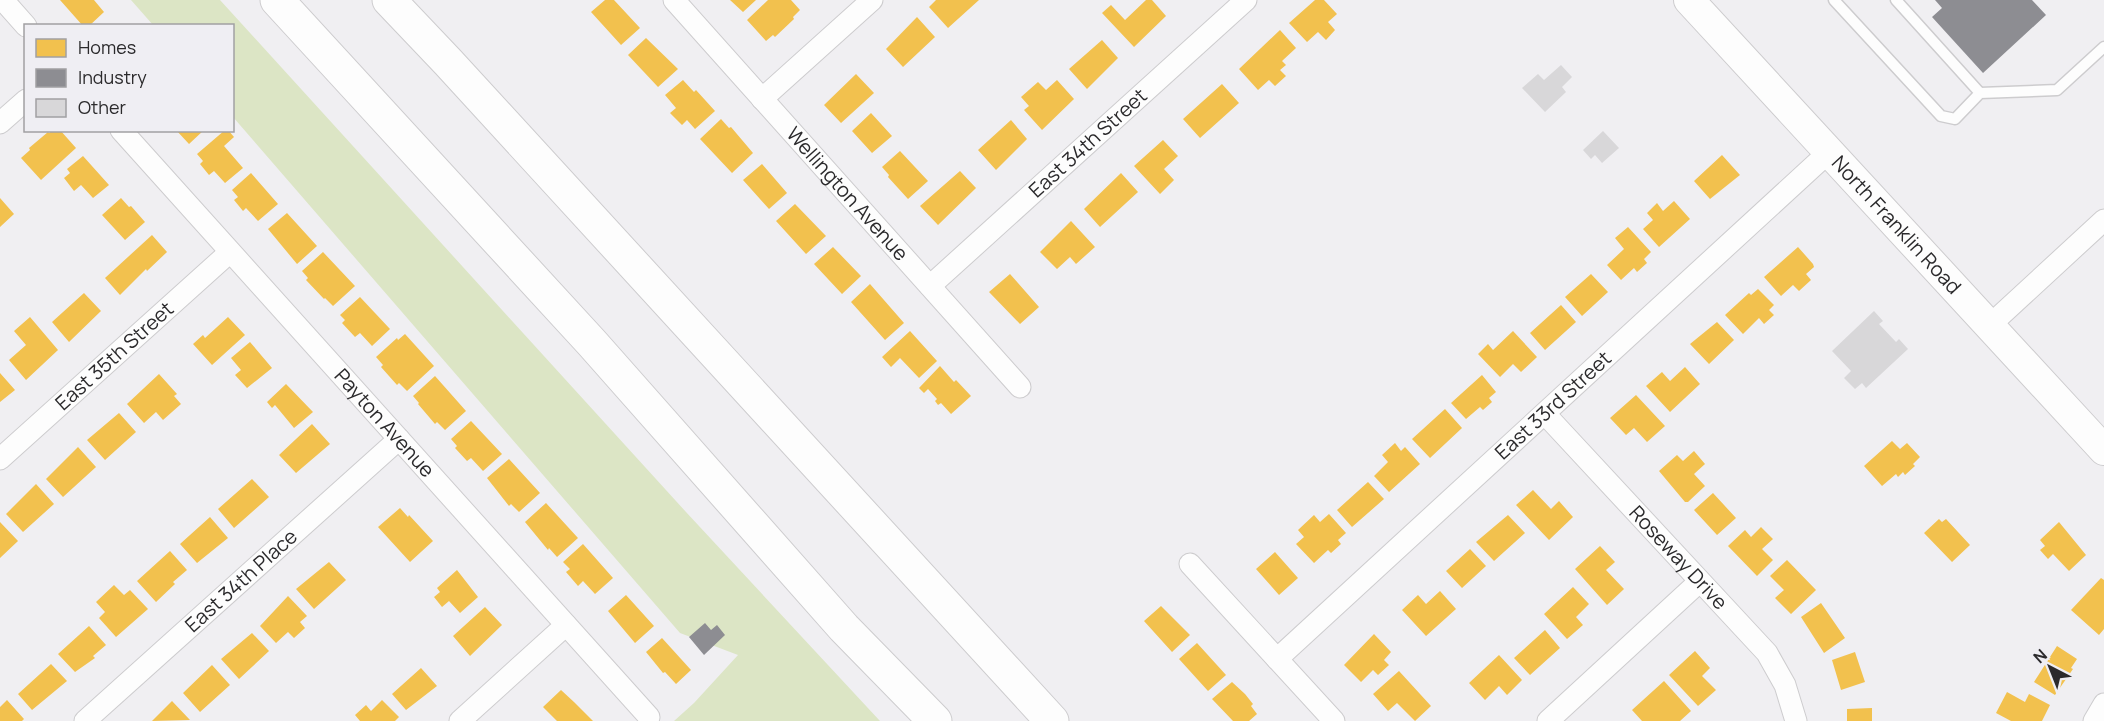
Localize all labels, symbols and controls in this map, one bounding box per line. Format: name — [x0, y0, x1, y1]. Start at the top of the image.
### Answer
legend — [24, 24, 234, 132]
text: Homes — [78, 35, 136, 59]
text: Industry — [78, 65, 147, 89]
street label: East 34th Street — [1023, 82, 1152, 203]
text: Other — [78, 95, 126, 119]
street label: Wellington Avenue — [781, 121, 915, 266]
street label: North Franklin Road — [1826, 150, 1967, 300]
street label: East 35th Street — [49, 295, 179, 416]
street label: East 33rd Street — [1489, 345, 1617, 465]
street label: Payton Avenue — [329, 363, 441, 483]
street label: Roseway Drive — [1624, 499, 1734, 615]
street label: East 34th Place — [179, 523, 303, 638]
north arrow — [2020, 637, 2080, 697]
text: N — [2028, 644, 2052, 668]

